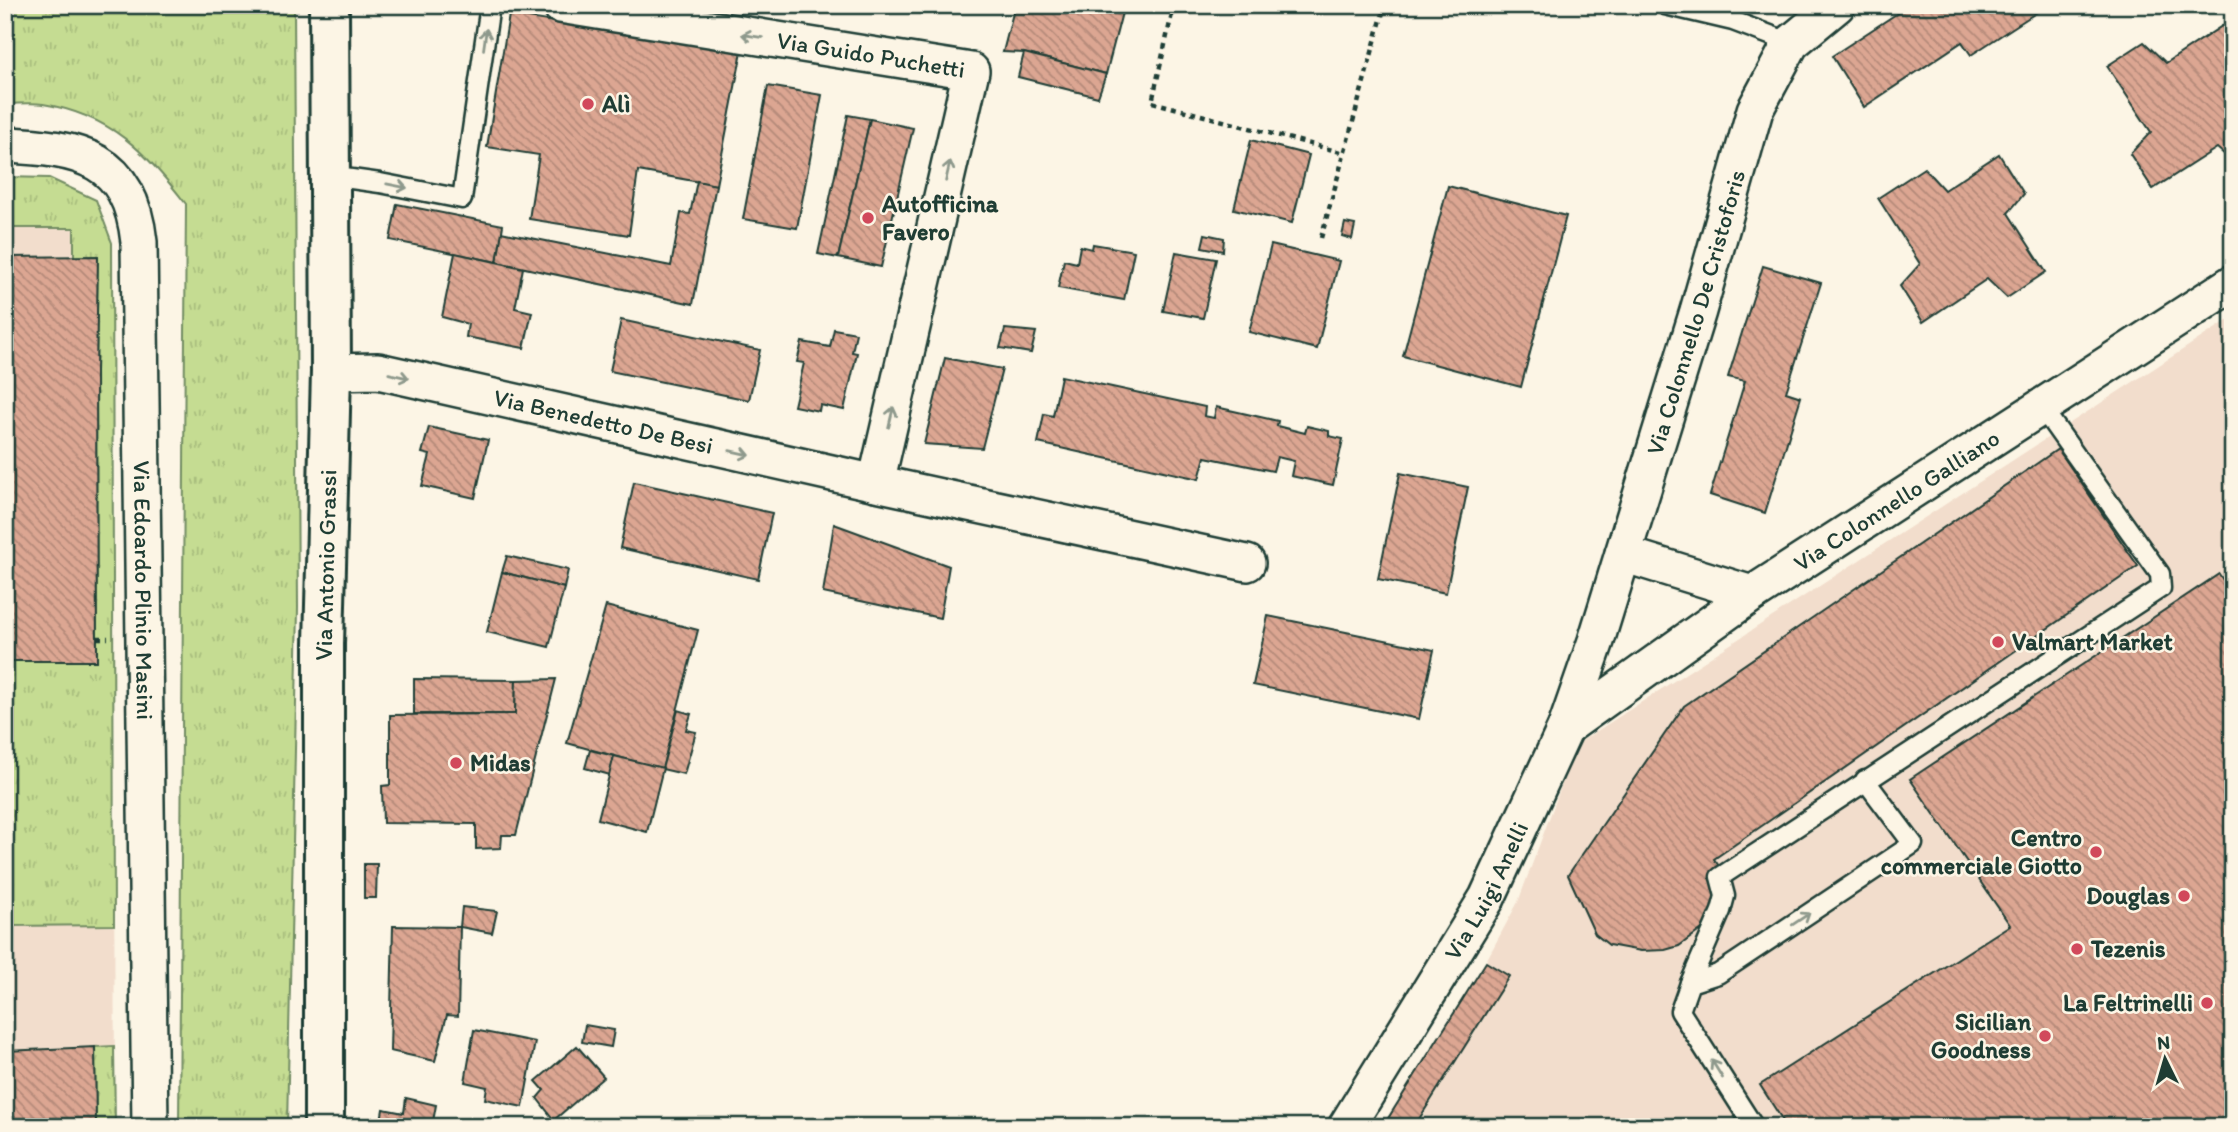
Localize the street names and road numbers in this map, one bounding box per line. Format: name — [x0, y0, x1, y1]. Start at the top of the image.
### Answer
street label: Via Guido Puchetti — [775, 25, 967, 84]
street label: Via Colonnello De Cristoforis — [1639, 166, 1751, 458]
street label: Via Benedetto De Besi — [491, 382, 716, 460]
street label: Via Colonnello Galliano — [1788, 423, 2005, 577]
street label: Via Edoardo Plinio Masini — [128, 460, 160, 720]
street label: Via Antonio Grassi — [309, 469, 342, 661]
street label: Via Luigi Anelli — [1437, 817, 1534, 965]

